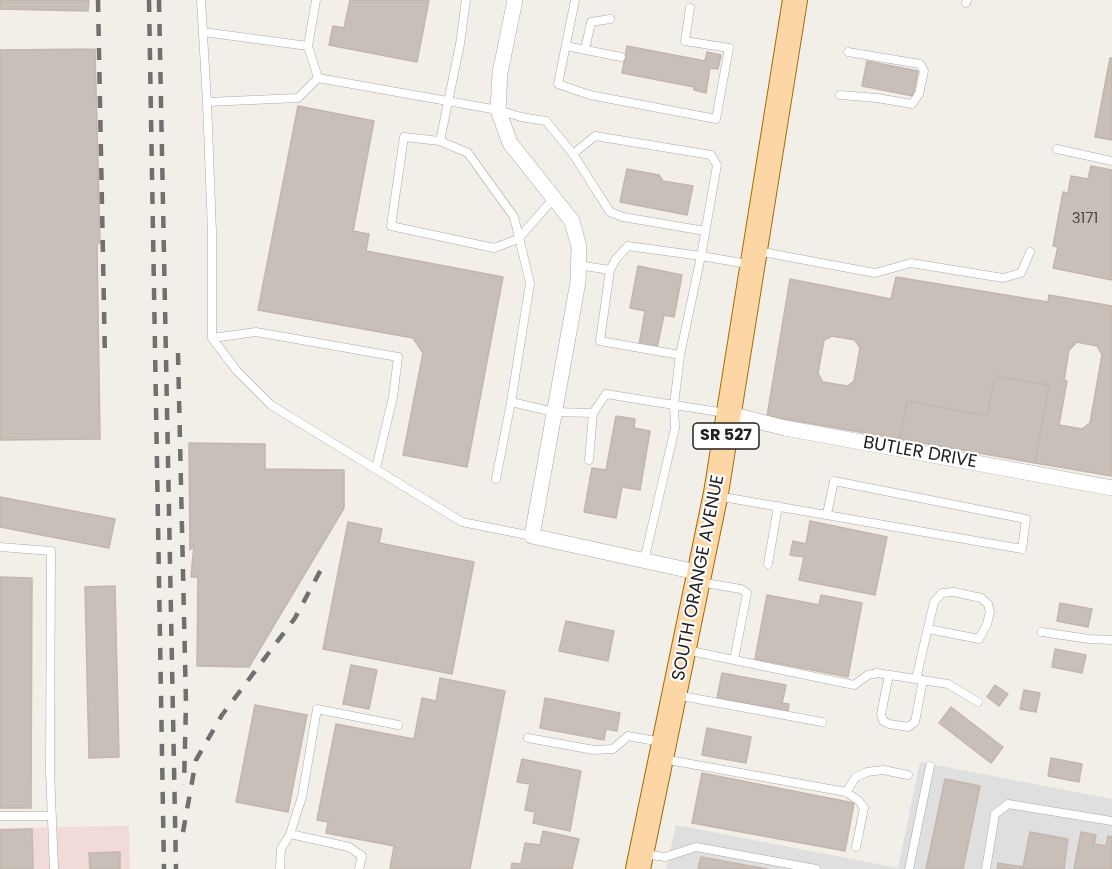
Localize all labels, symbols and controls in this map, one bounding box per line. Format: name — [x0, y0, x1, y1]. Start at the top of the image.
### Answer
house number: 3171 — [1072, 210, 1098, 228]
road number: SR 527 — [693, 423, 759, 449]
street label: BUTLER DRIVE — [861, 432, 979, 474]
street label: SOUTH ORANGE AVENUE — [668, 473, 730, 683]

